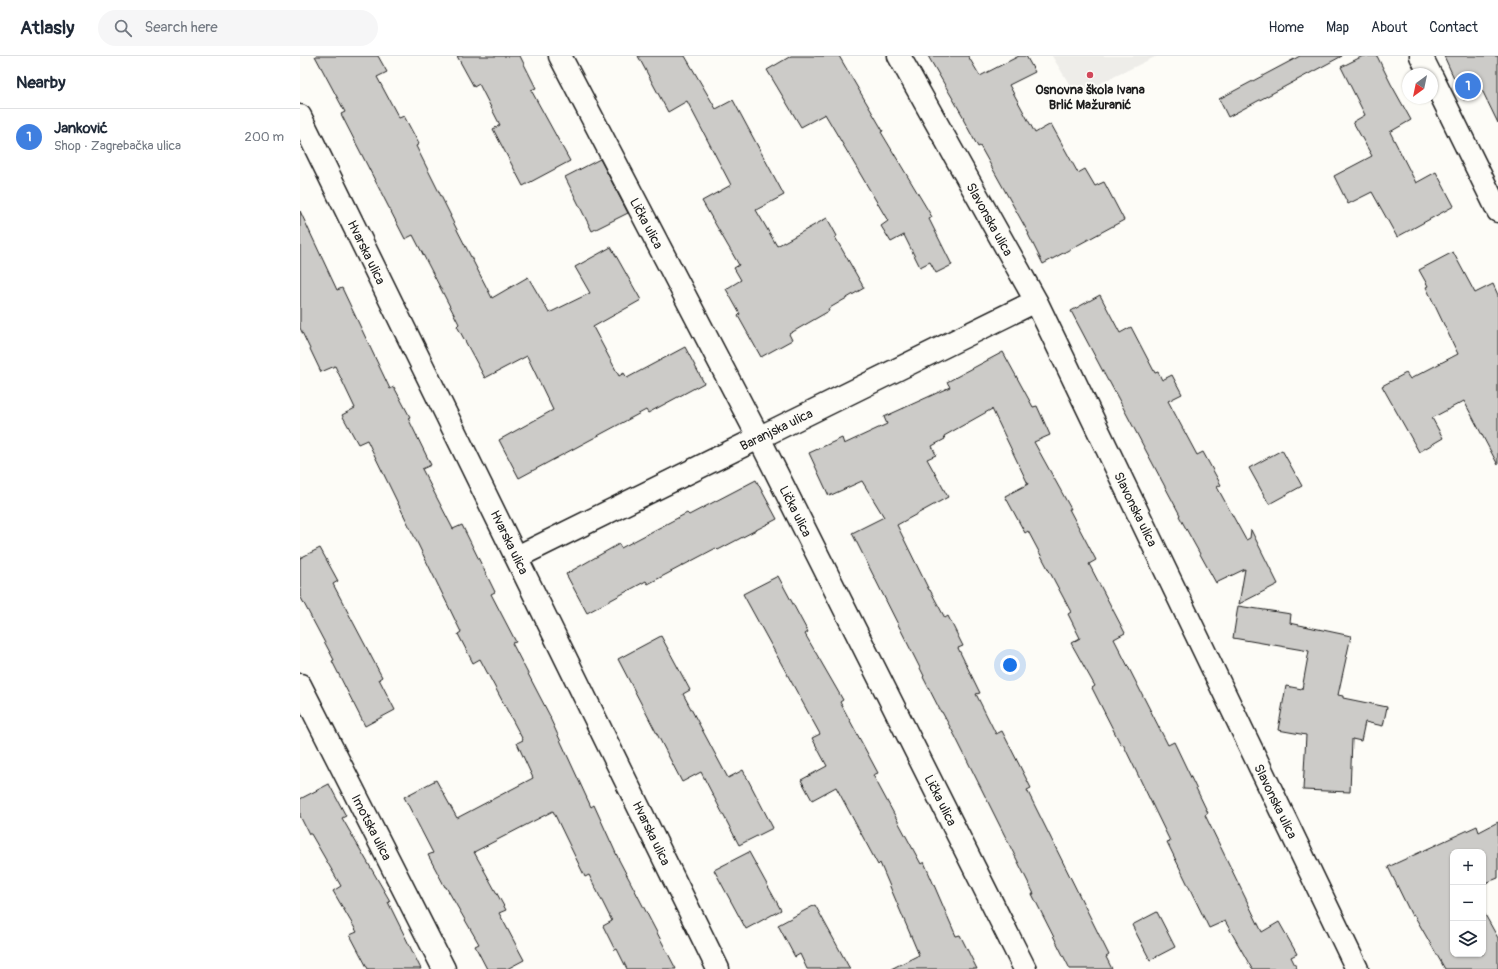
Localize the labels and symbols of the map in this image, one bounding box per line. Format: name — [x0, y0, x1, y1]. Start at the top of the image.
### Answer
north arrow — [1402, 68, 1438, 104]
marker: Osnovna škola Ivana Brlić Mažuranić — [1085, 70, 1095, 80]
pin: 1 — [1455, 71, 1481, 101]
place label: Osnovna škola Ivana Brlić Mažuranić — [1035, 82, 1145, 113]
street label: Slavonska ulica — [962, 180, 1016, 259]
street label: Lička ulica — [626, 195, 666, 252]
street label: Hvarska ulica — [344, 218, 389, 287]
street label: Baranjska ulica — [738, 405, 815, 454]
street label: Slavonska ulica — [1110, 469, 1160, 549]
street label: Lička ulica — [775, 483, 815, 540]
street label: Hvarska ulica — [487, 508, 532, 577]
your location — [1000, 655, 1020, 675]
street label: Slavonska ulica — [1250, 761, 1300, 841]
street label: Lička ulica — [920, 772, 960, 829]
street label: Imotska ulica — [348, 792, 395, 863]
street label: Hvarska ulica — [629, 799, 674, 868]

